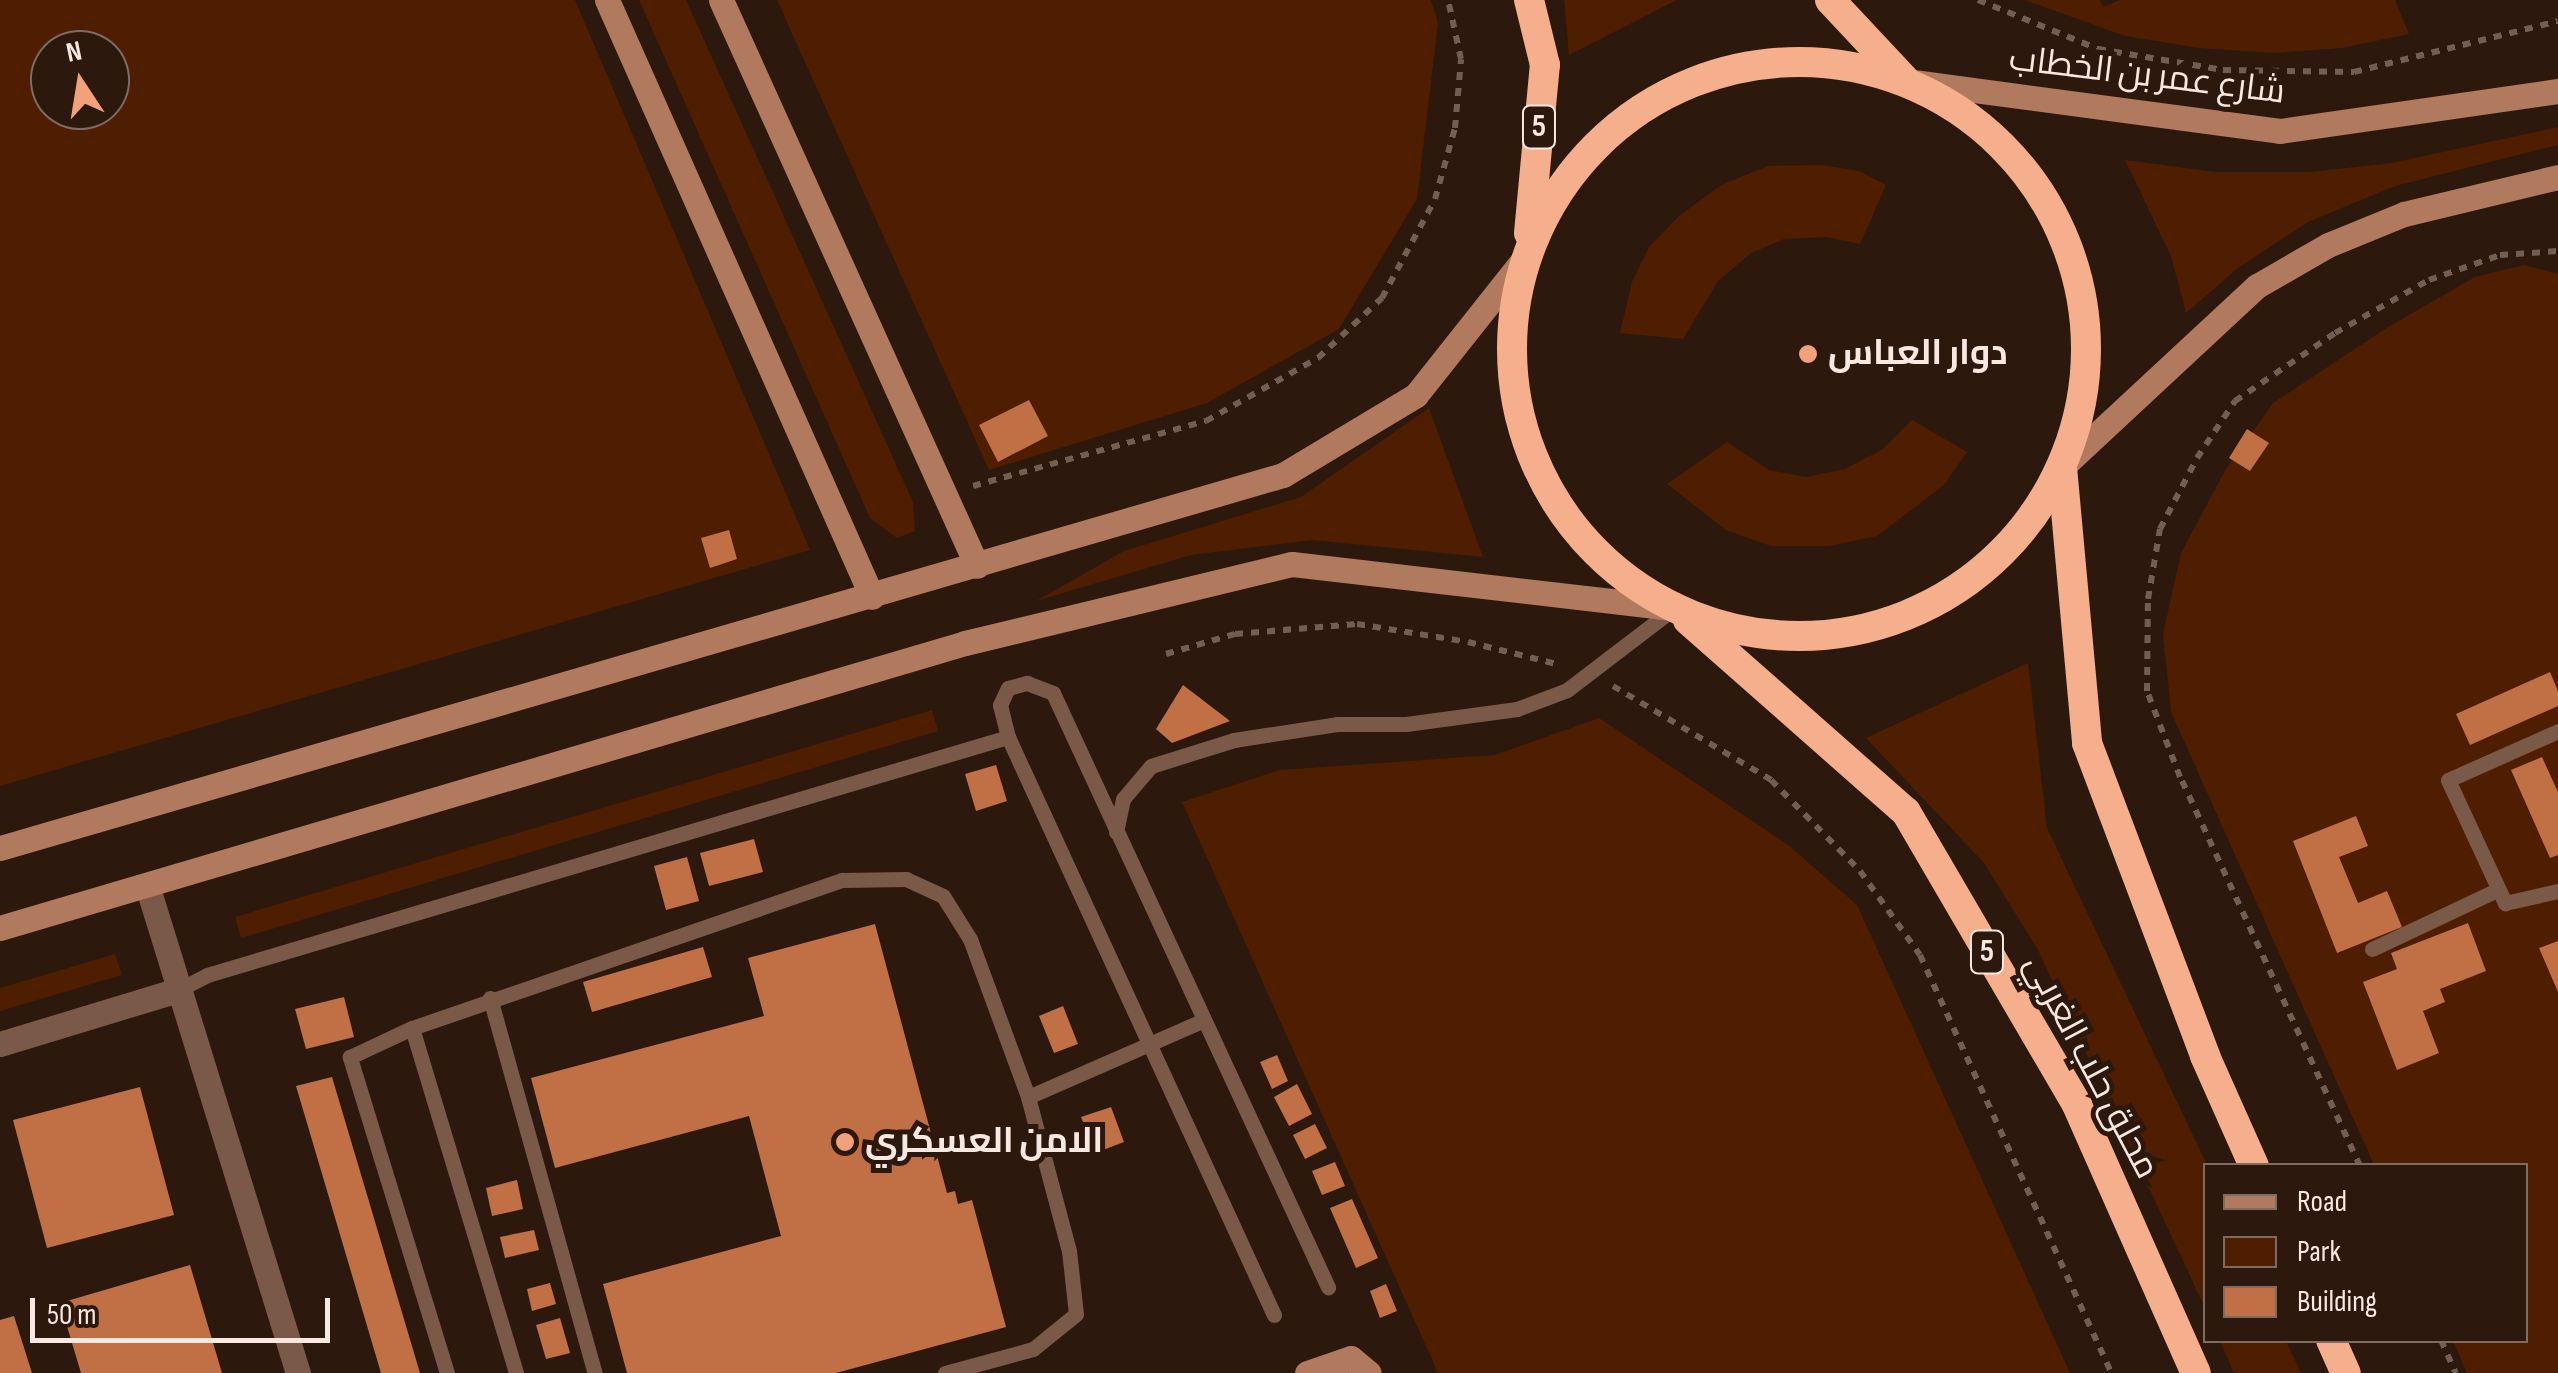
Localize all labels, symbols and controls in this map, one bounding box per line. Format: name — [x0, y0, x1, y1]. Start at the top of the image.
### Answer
north arrow — [30, 30, 130, 130]
text: N — [63, 34, 85, 70]
street label: شارع عمر بن الخطاب — [2007, 38, 2287, 114]
road number: 5 — [1522, 100, 1556, 154]
place label: دوار العباس — [1828, 333, 2008, 375]
marker: دوار العباس — [1797, 343, 1819, 365]
road number: 5 — [1970, 925, 2004, 979]
street label: محلق حلب الغربي — [2014, 948, 2168, 1186]
place label: الامن العسكري — [865, 1121, 1103, 1163]
marker: الامن العسكري — [834, 1131, 856, 1153]
legend — [2203, 1163, 2528, 1343]
text: Road — [2297, 1184, 2347, 1220]
text: Park — [2297, 1234, 2341, 1270]
scale bar — [35, 1278, 335, 1340]
text: Building — [2297, 1284, 2377, 1320]
text: 50 m — [47, 1297, 96, 1333]

